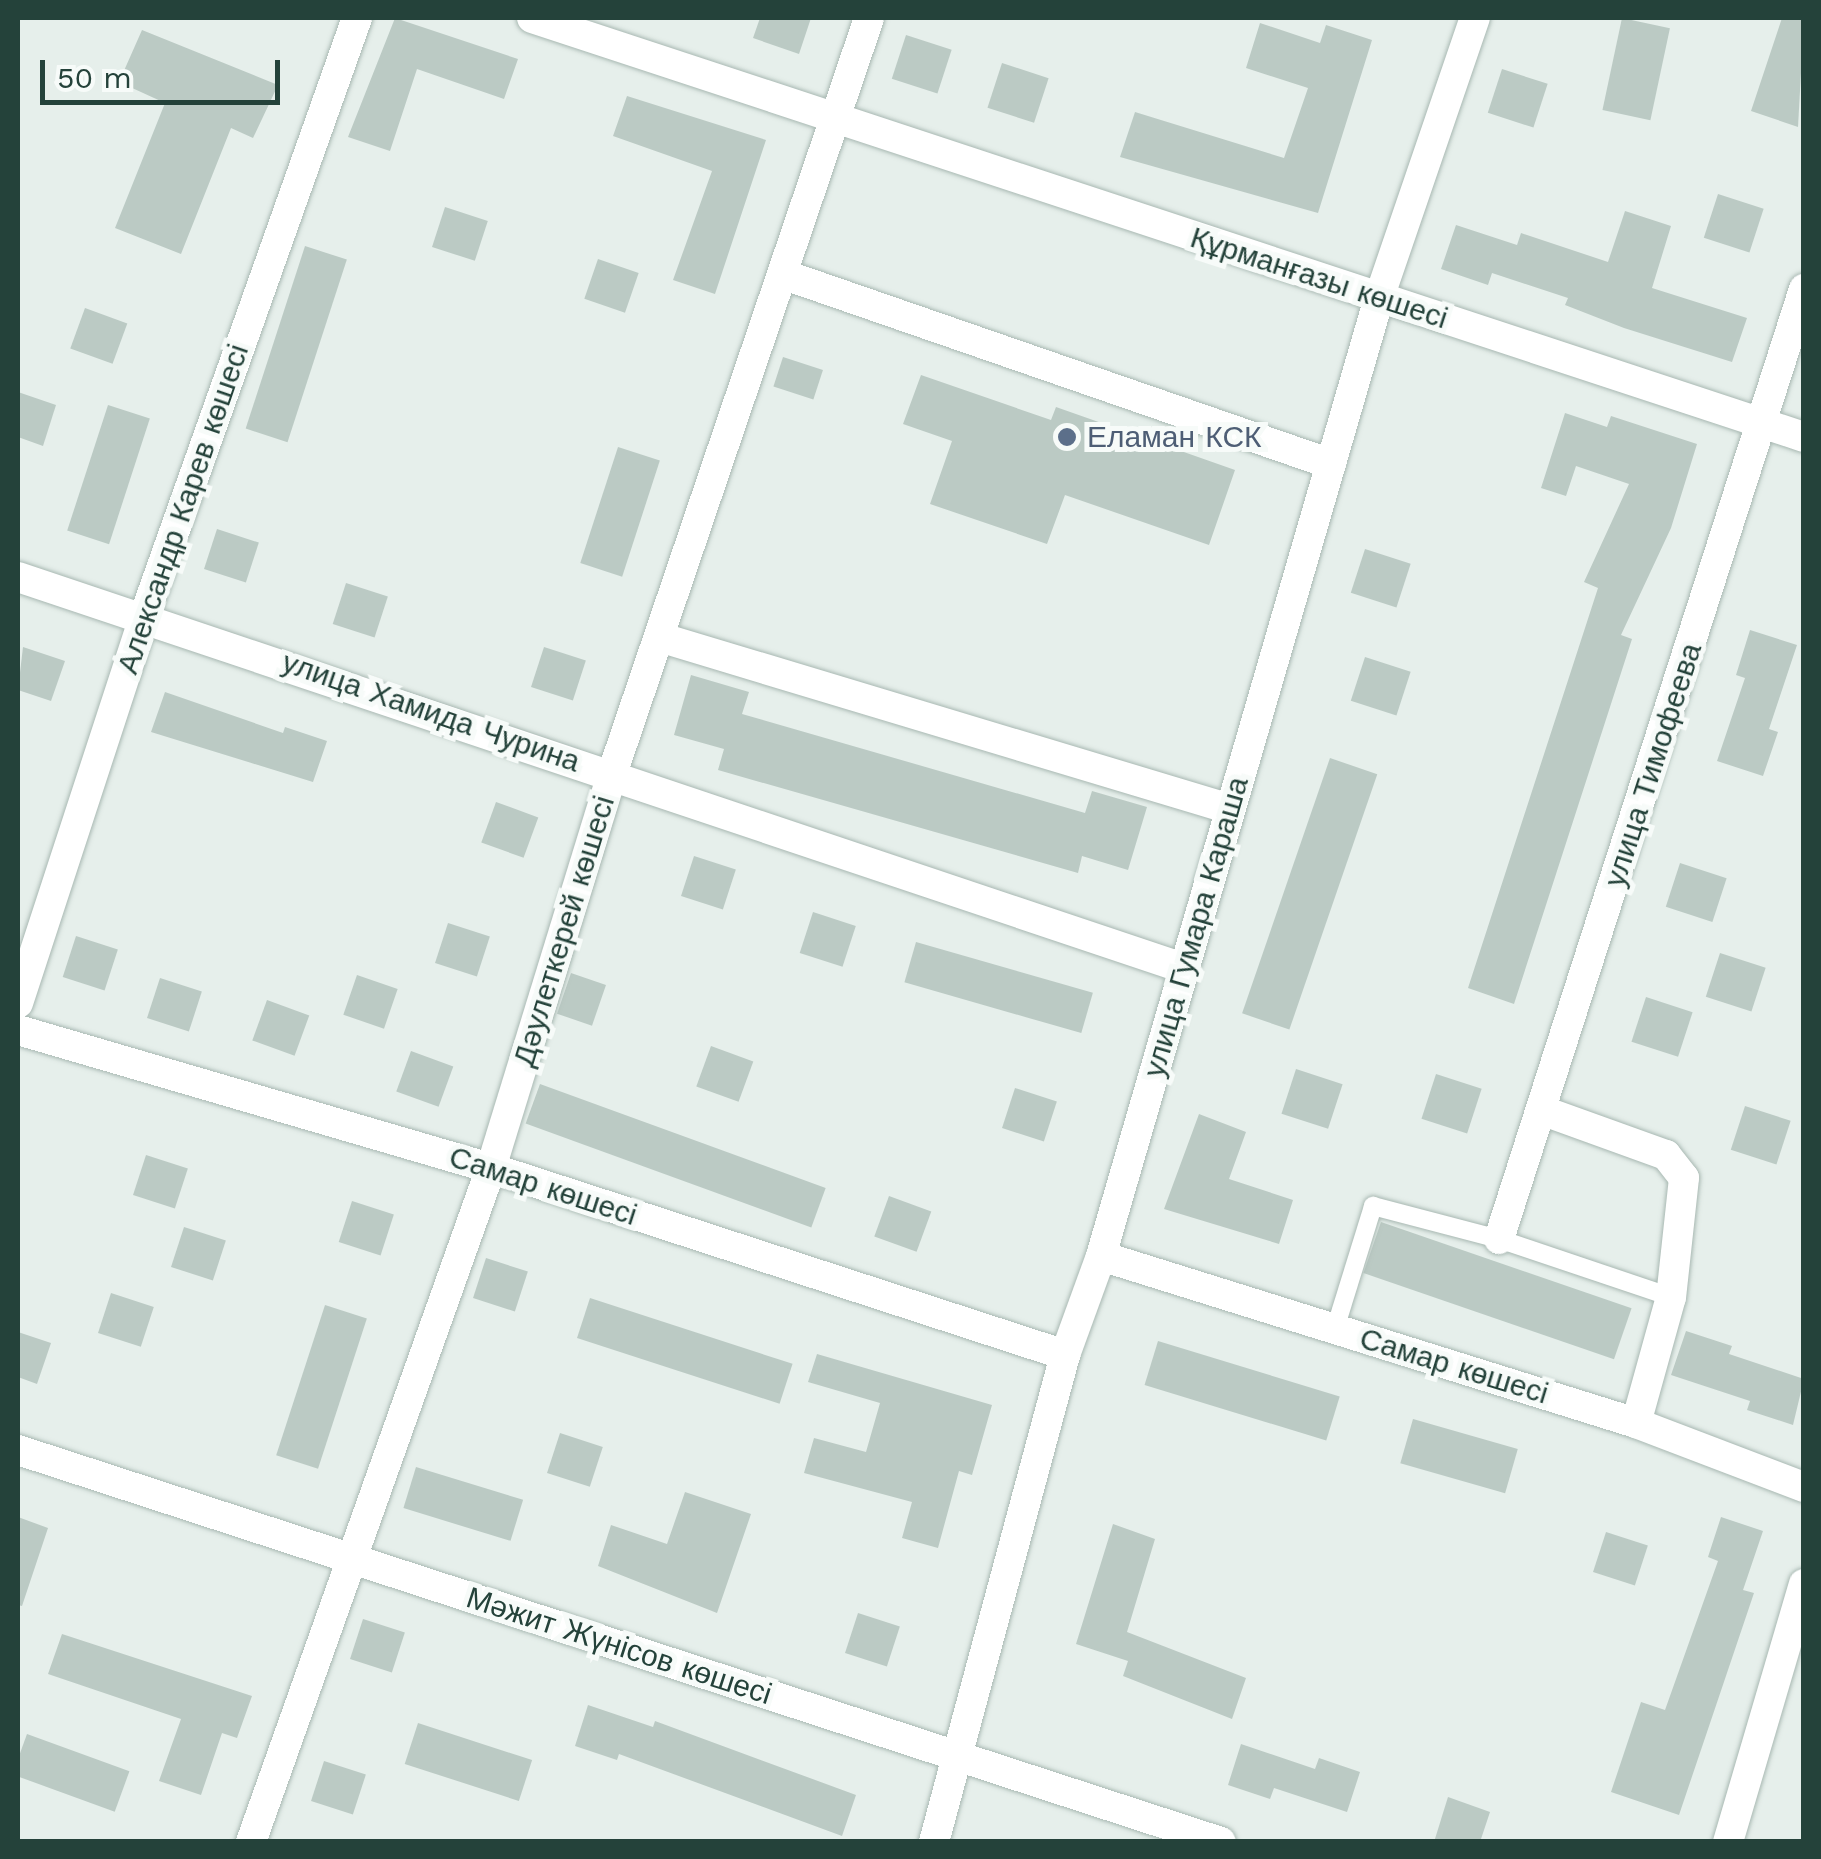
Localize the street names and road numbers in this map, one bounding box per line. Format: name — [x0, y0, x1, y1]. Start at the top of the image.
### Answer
street label: Құрманғазы көшесі — [1186, 219, 1452, 337]
street label: Александр Карев көшесі — [110, 339, 256, 679]
street label: улица Тимофеева — [1597, 639, 1709, 891]
street label: улица Хамида Чурина — [277, 644, 585, 780]
street label: улица Гумара Караша — [1136, 773, 1256, 1081]
street label: Дәулеткерей көшесі — [506, 791, 622, 1071]
street label: Самар көшесі — [445, 1139, 641, 1233]
street label: Самар көшесі — [1355, 1320, 1553, 1412]
street label: Мәжит Жүнісов көшесі — [462, 1580, 776, 1712]

